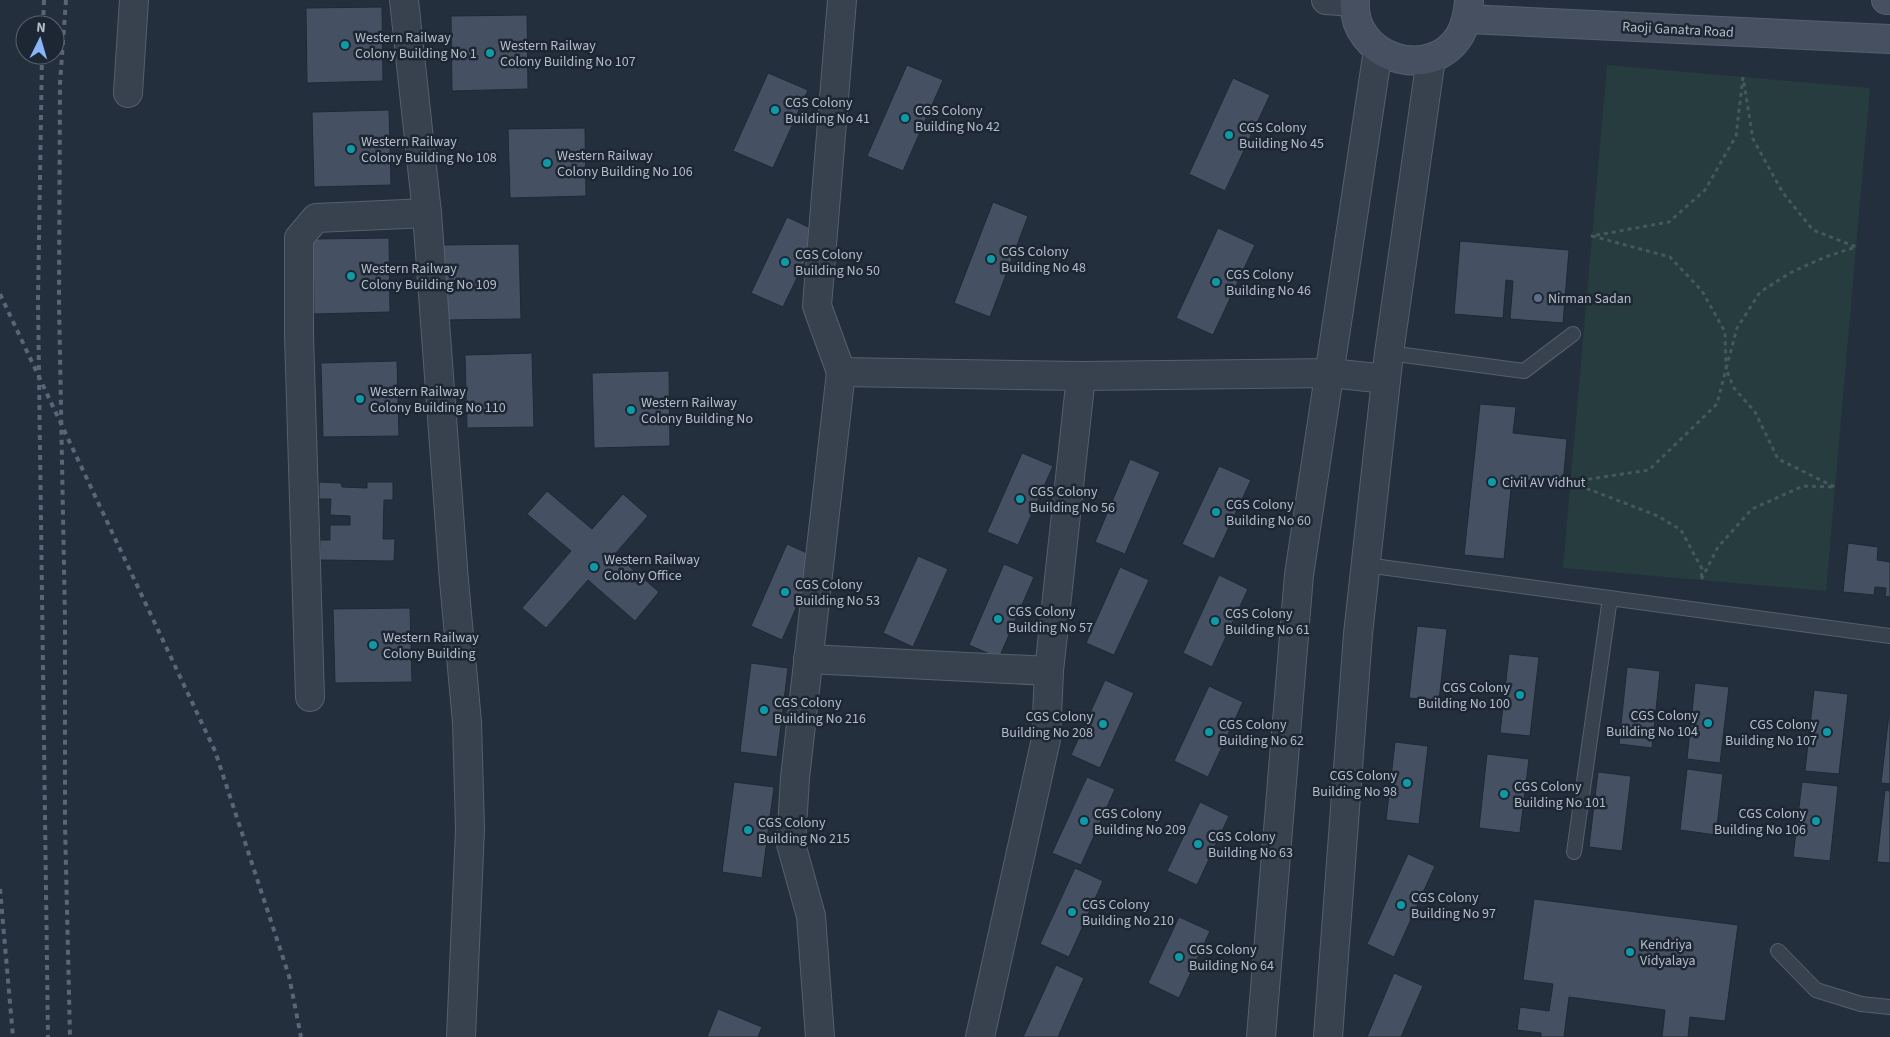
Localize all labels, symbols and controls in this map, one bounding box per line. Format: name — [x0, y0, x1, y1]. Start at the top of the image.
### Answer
north arrow — [15, 15, 65, 65]
street label: Raoji Ganatra Road — [1622, 17, 1734, 43]
text: N — [36, 18, 47, 38]
place label: Western Railway Colony Building No 1 — [355, 28, 477, 64]
place label: Western Railway Colony Building No 107 — [500, 36, 636, 72]
marker: Western Railway Colony Building No 1 — [339, 39, 351, 51]
marker: Western Railway Colony Building No 107 — [484, 47, 496, 59]
place label: CGS Colony Building No 41 — [785, 93, 870, 129]
place label: CGS Colony Building No 42 — [915, 101, 1000, 137]
marker: CGS Colony Building No 41 — [769, 104, 781, 116]
marker: CGS Colony Building No 42 — [899, 112, 911, 124]
place label: CGS Colony Building No 45 — [1239, 118, 1324, 154]
marker: CGS Colony Building No 45 — [1223, 129, 1235, 141]
place label: Western Railway Colony Building No 108 — [361, 132, 497, 168]
marker: Western Railway Colony Building No 108 — [345, 143, 357, 155]
place label: Western Railway Colony Building No 106 — [557, 146, 693, 182]
marker: Western Railway Colony Building No 106 — [541, 157, 553, 169]
place label: CGS Colony Building No 48 — [1001, 242, 1086, 278]
place label: CGS Colony Building No 50 — [795, 245, 880, 281]
marker: CGS Colony Building No 48 — [985, 253, 997, 265]
marker: CGS Colony Building No 50 — [779, 256, 791, 268]
place label: Western Railway Colony Building No 109 — [361, 259, 497, 295]
place label: CGS Colony Building No 46 — [1226, 265, 1311, 301]
marker: Western Railway Colony Building No 109 — [345, 270, 357, 282]
marker: CGS Colony Building No 46 — [1210, 276, 1222, 288]
place label: Nirman Sadan — [1548, 289, 1632, 309]
marker: Nirman Sadan — [1532, 292, 1544, 304]
place label: Western Railway Colony Building No 110 — [370, 382, 506, 418]
marker: Western Railway Colony Building No 110 — [354, 393, 366, 405]
place label: Western Railway Colony Building No — [641, 393, 753, 429]
marker: Western Railway Colony Building No — [625, 404, 637, 416]
place label: Civil AV Vidhut — [1502, 473, 1586, 493]
marker: Civil AV Vidhut — [1486, 476, 1498, 488]
place label: CGS Colony Building No 56 — [1030, 482, 1115, 518]
marker: CGS Colony Building No 56 — [1014, 493, 1026, 505]
place label: CGS Colony Building No 60 — [1226, 495, 1311, 531]
marker: CGS Colony Building No 60 — [1210, 506, 1222, 518]
place label: Western Railway Colony Office — [604, 550, 700, 586]
marker: Western Railway Colony Office — [588, 561, 600, 573]
place label: CGS Colony Building No 53 — [795, 575, 880, 611]
marker: CGS Colony Building No 53 — [779, 586, 791, 598]
place label: CGS Colony Building No 57 — [1008, 602, 1093, 638]
place label: CGS Colony Building No 61 — [1225, 604, 1310, 640]
marker: CGS Colony Building No 57 — [992, 613, 1004, 625]
marker: CGS Colony Building No 61 — [1209, 615, 1221, 627]
place label: Western Railway Colony Building — [383, 628, 479, 664]
marker: Western Railway Colony Building — [367, 639, 379, 651]
place label: CGS Colony Building No 100 — [1418, 678, 1510, 714]
marker: CGS Colony Building No 100 — [1514, 689, 1526, 701]
place label: CGS Colony Building No 216 — [774, 693, 866, 729]
marker: CGS Colony Building No 216 — [758, 704, 770, 716]
place label: CGS Colony Building No 104 — [1606, 706, 1698, 742]
place label: CGS Colony Building No 208 — [1001, 707, 1093, 743]
place label: CGS Colony Building No 62 — [1219, 715, 1304, 751]
place label: CGS Colony Building No 107 — [1725, 715, 1817, 751]
marker: CGS Colony Building No 104 — [1702, 717, 1714, 729]
marker: CGS Colony Building No 208 — [1097, 718, 1109, 730]
marker: CGS Colony Building No 62 — [1203, 726, 1215, 738]
marker: CGS Colony Building No 107 — [1821, 726, 1833, 738]
place label: CGS Colony Building No 98 — [1312, 766, 1397, 802]
marker: CGS Colony Building No 98 — [1401, 777, 1413, 789]
place label: CGS Colony Building No 101 — [1514, 777, 1606, 813]
marker: CGS Colony Building No 101 — [1498, 788, 1510, 800]
place label: CGS Colony Building No 209 — [1094, 804, 1186, 840]
place label: CGS Colony Building No 106 — [1714, 804, 1806, 840]
place label: CGS Colony Building No 215 — [758, 813, 850, 849]
marker: CGS Colony Building No 209 — [1078, 815, 1090, 827]
marker: CGS Colony Building No 106 — [1810, 815, 1822, 827]
marker: CGS Colony Building No 215 — [742, 824, 754, 836]
place label: CGS Colony Building No 63 — [1208, 827, 1293, 863]
marker: CGS Colony Building No 63 — [1192, 838, 1204, 850]
place label: CGS Colony Building No 97 — [1411, 888, 1496, 924]
place label: CGS Colony Building No 210 — [1082, 895, 1174, 931]
marker: CGS Colony Building No 97 — [1395, 899, 1407, 911]
marker: CGS Colony Building No 210 — [1066, 906, 1078, 918]
place label: Kendriya Vidyalaya — [1640, 935, 1696, 971]
place label: CGS Colony Building No 64 — [1189, 940, 1274, 976]
marker: Kendriya Vidyalaya — [1624, 946, 1636, 958]
marker: CGS Colony Building No 64 — [1173, 951, 1185, 963]

